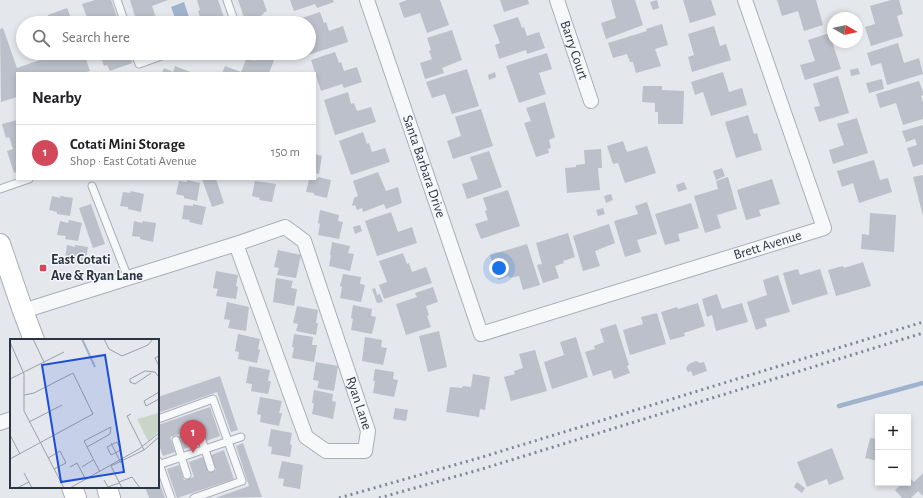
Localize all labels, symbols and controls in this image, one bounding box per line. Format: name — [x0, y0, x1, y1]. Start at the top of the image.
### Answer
north arrow — [827, 12, 863, 48]
search box — [16, 16, 316, 60]
street label: Barry Court — [558, 19, 590, 82]
icon: search — [30, 27, 52, 49]
text: Search here — [62, 30, 130, 45]
text: Nearby — [32, 89, 82, 106]
street label: Santa Barbara Drive — [400, 113, 448, 220]
text: Cotati Mini Storage — [70, 137, 185, 152]
text: 1 — [43, 146, 47, 159]
text: 150 m — [271, 146, 300, 159]
text: Shop · East Cotati Avenue — [70, 155, 197, 168]
street label: Brett Avenue — [732, 228, 803, 262]
place label: East Cotati Ave & Ryan Lane — [51, 253, 143, 283]
your location — [489, 258, 509, 278]
marker: East Cotati Ave & Ryan Lane — [38, 263, 48, 273]
inset map — [10, 339, 159, 488]
street label: Ryan Lane — [343, 375, 374, 432]
map controls — [875, 414, 911, 486]
button: + — [875, 414, 911, 450]
pin: 1 — [180, 420, 206, 453]
button: − — [875, 450, 911, 486]

